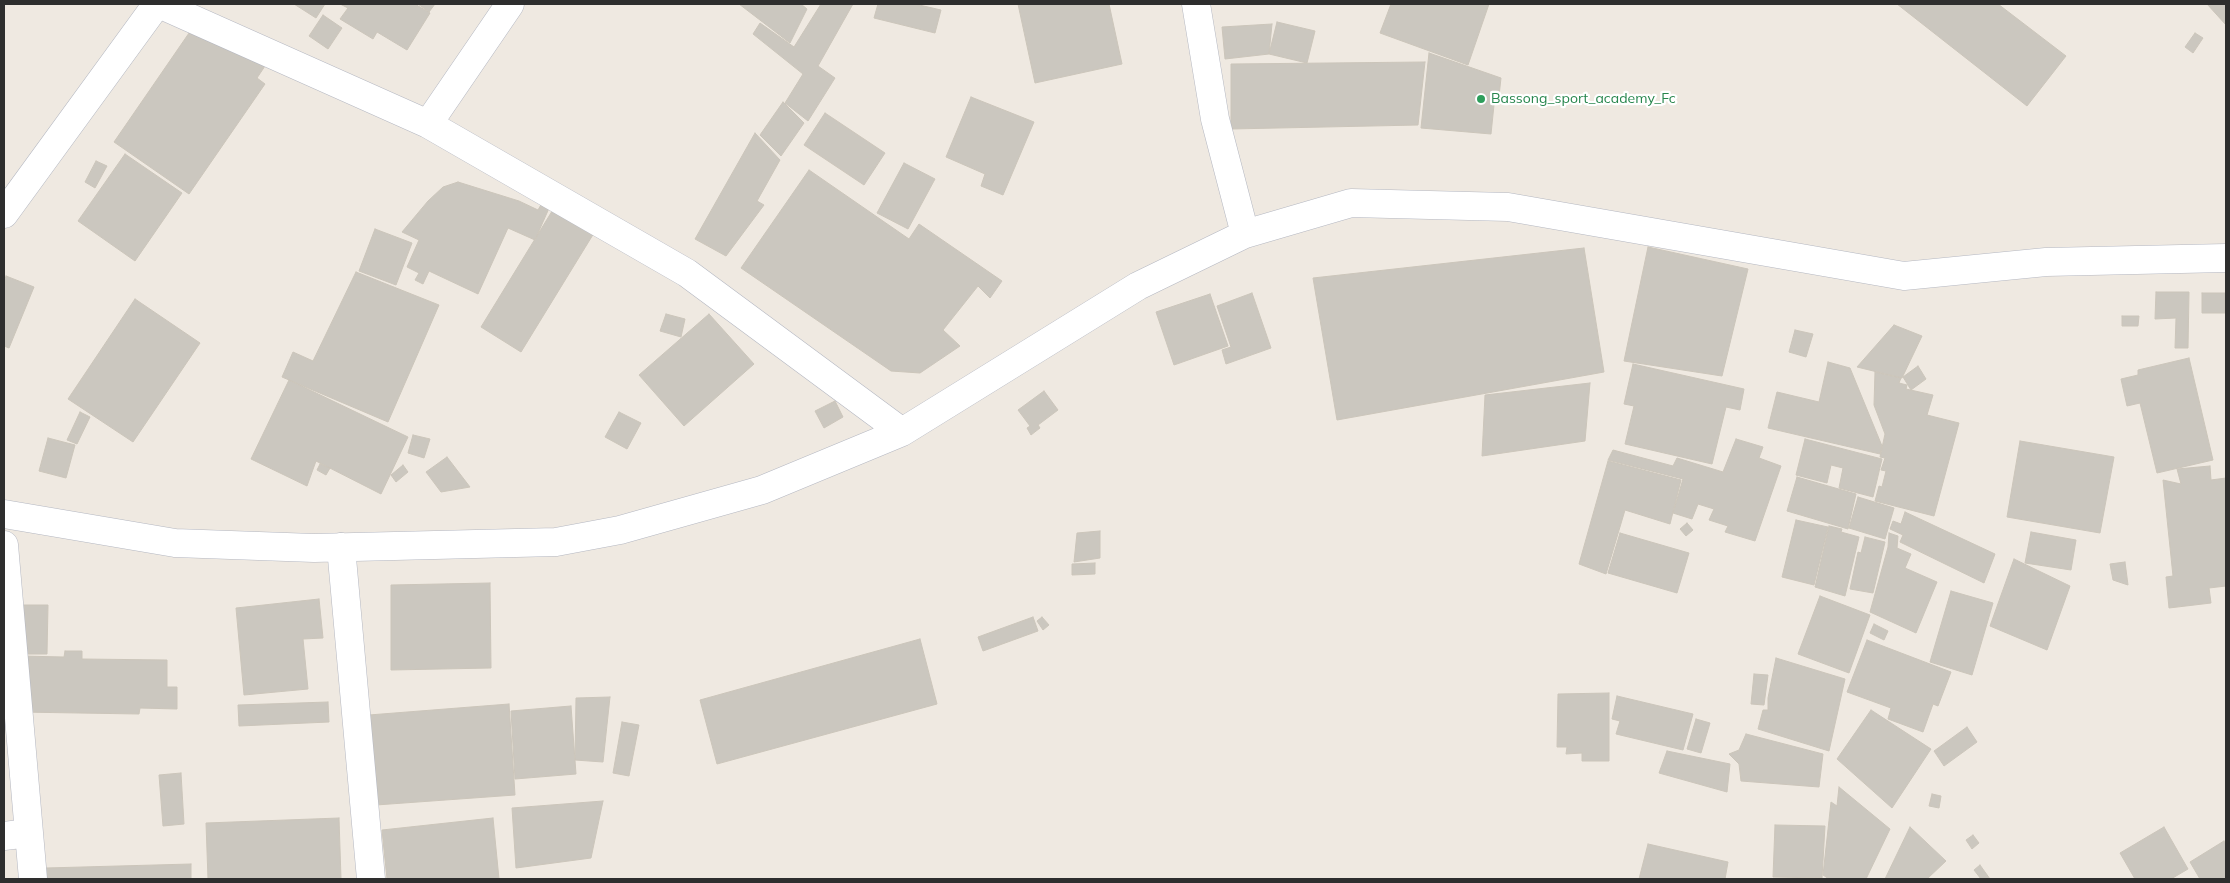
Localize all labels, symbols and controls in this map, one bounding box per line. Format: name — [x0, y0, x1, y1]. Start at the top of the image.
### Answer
place label: Bassong_sport_academy_Fc — [1491, 91, 1676, 107]
marker: Bassong_sport_academy_Fc — [1475, 93, 1487, 105]

